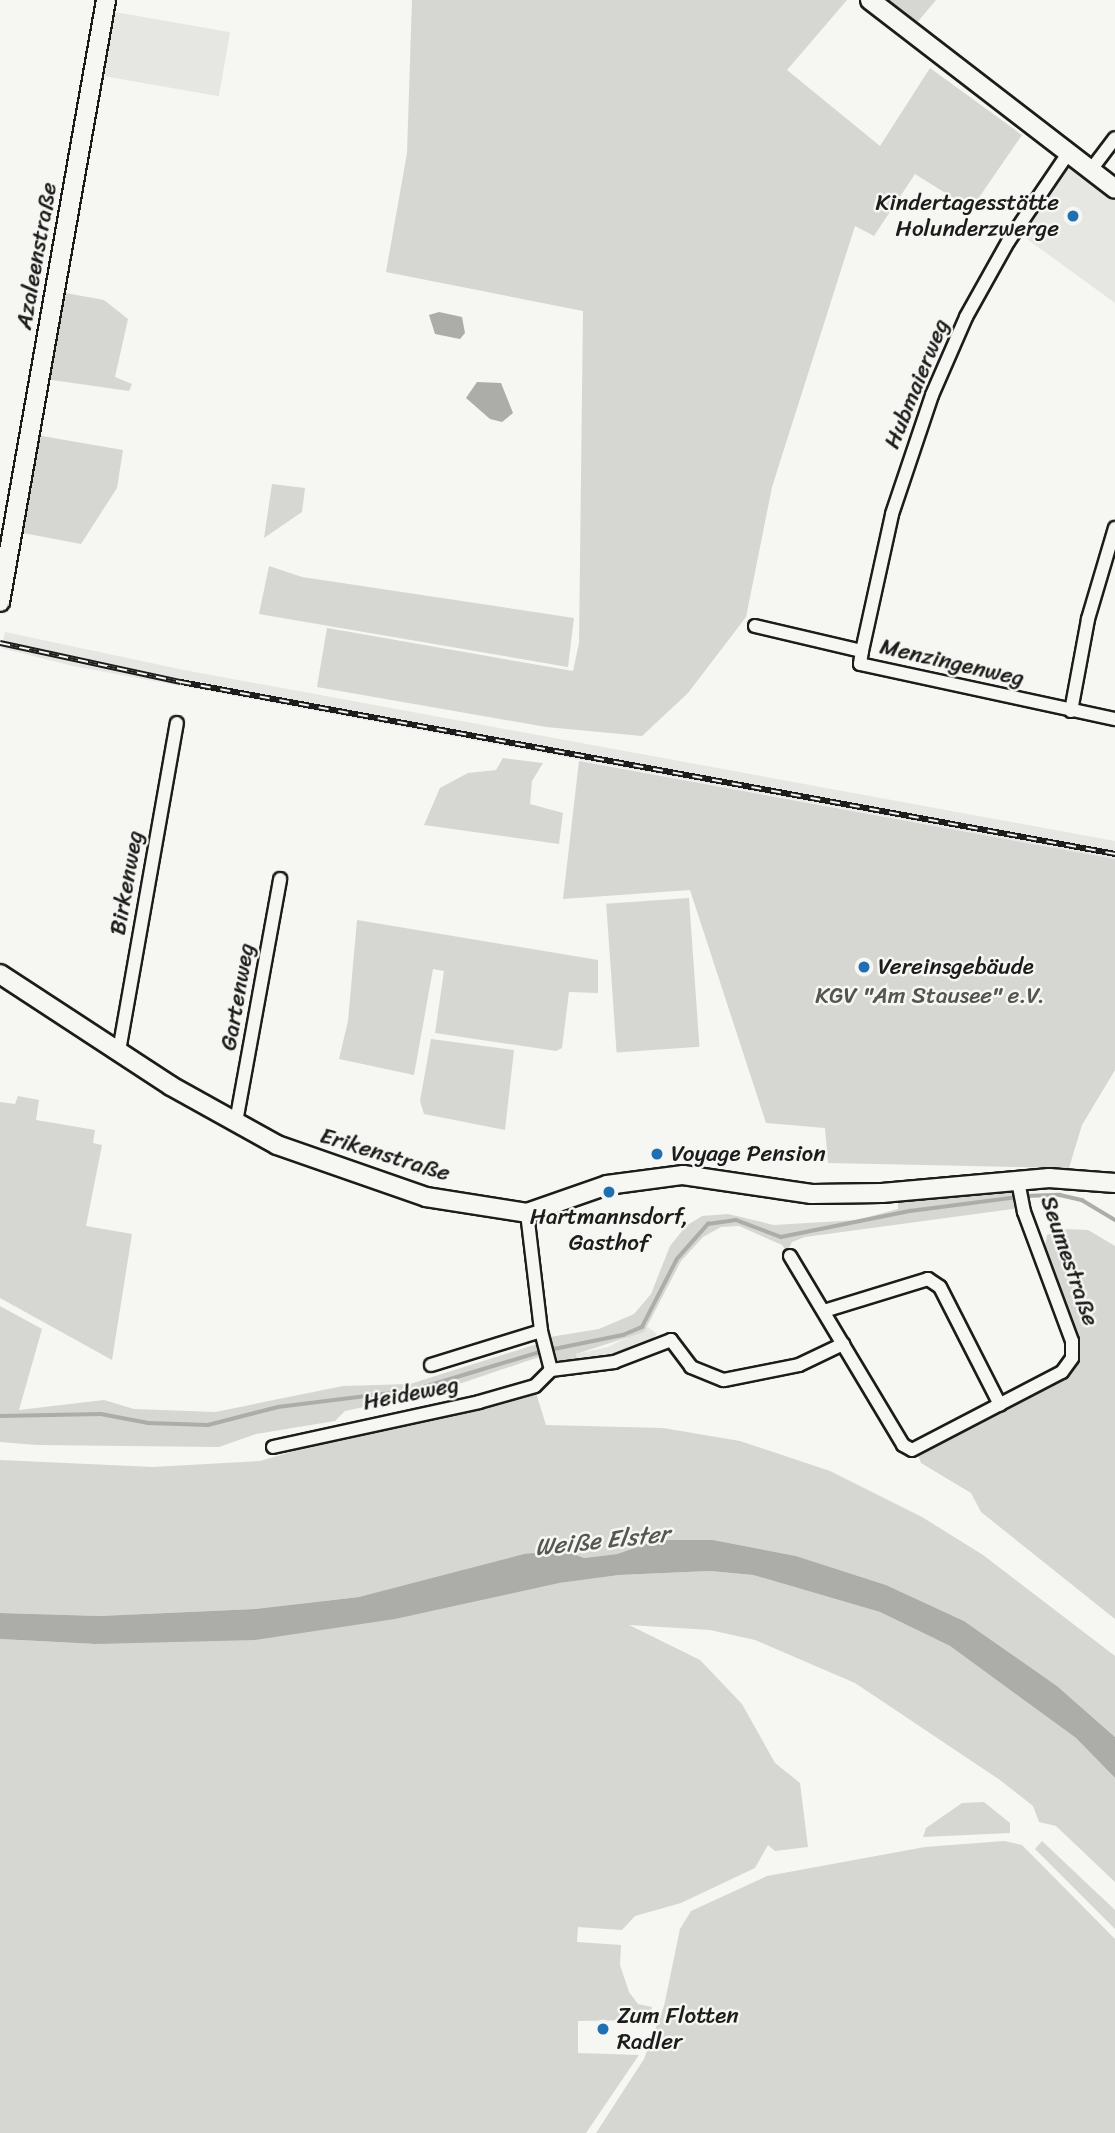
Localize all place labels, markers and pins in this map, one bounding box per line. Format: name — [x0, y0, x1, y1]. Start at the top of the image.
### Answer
place label: Kindertagesstätte Holunderzwerge — [875, 189, 1059, 243]
marker: Kindertagesstätte Holunderzwerge — [1065, 208, 1081, 224]
place label: Vereinsgebäude — [878, 953, 1034, 981]
marker: Vereinsgebäude — [856, 959, 872, 975]
place label: Voyage Pension — [671, 1140, 826, 1168]
marker: Voyage Pension — [649, 1146, 665, 1162]
marker: Hartmannsdorf, Gasthof — [601, 1184, 617, 1200]
place label: Hartmannsdorf, Gasthof — [530, 1203, 688, 1257]
place label: Zum Flotten Radler — [617, 2002, 739, 2056]
marker: Zum Flotten Radler — [595, 2021, 611, 2037]

